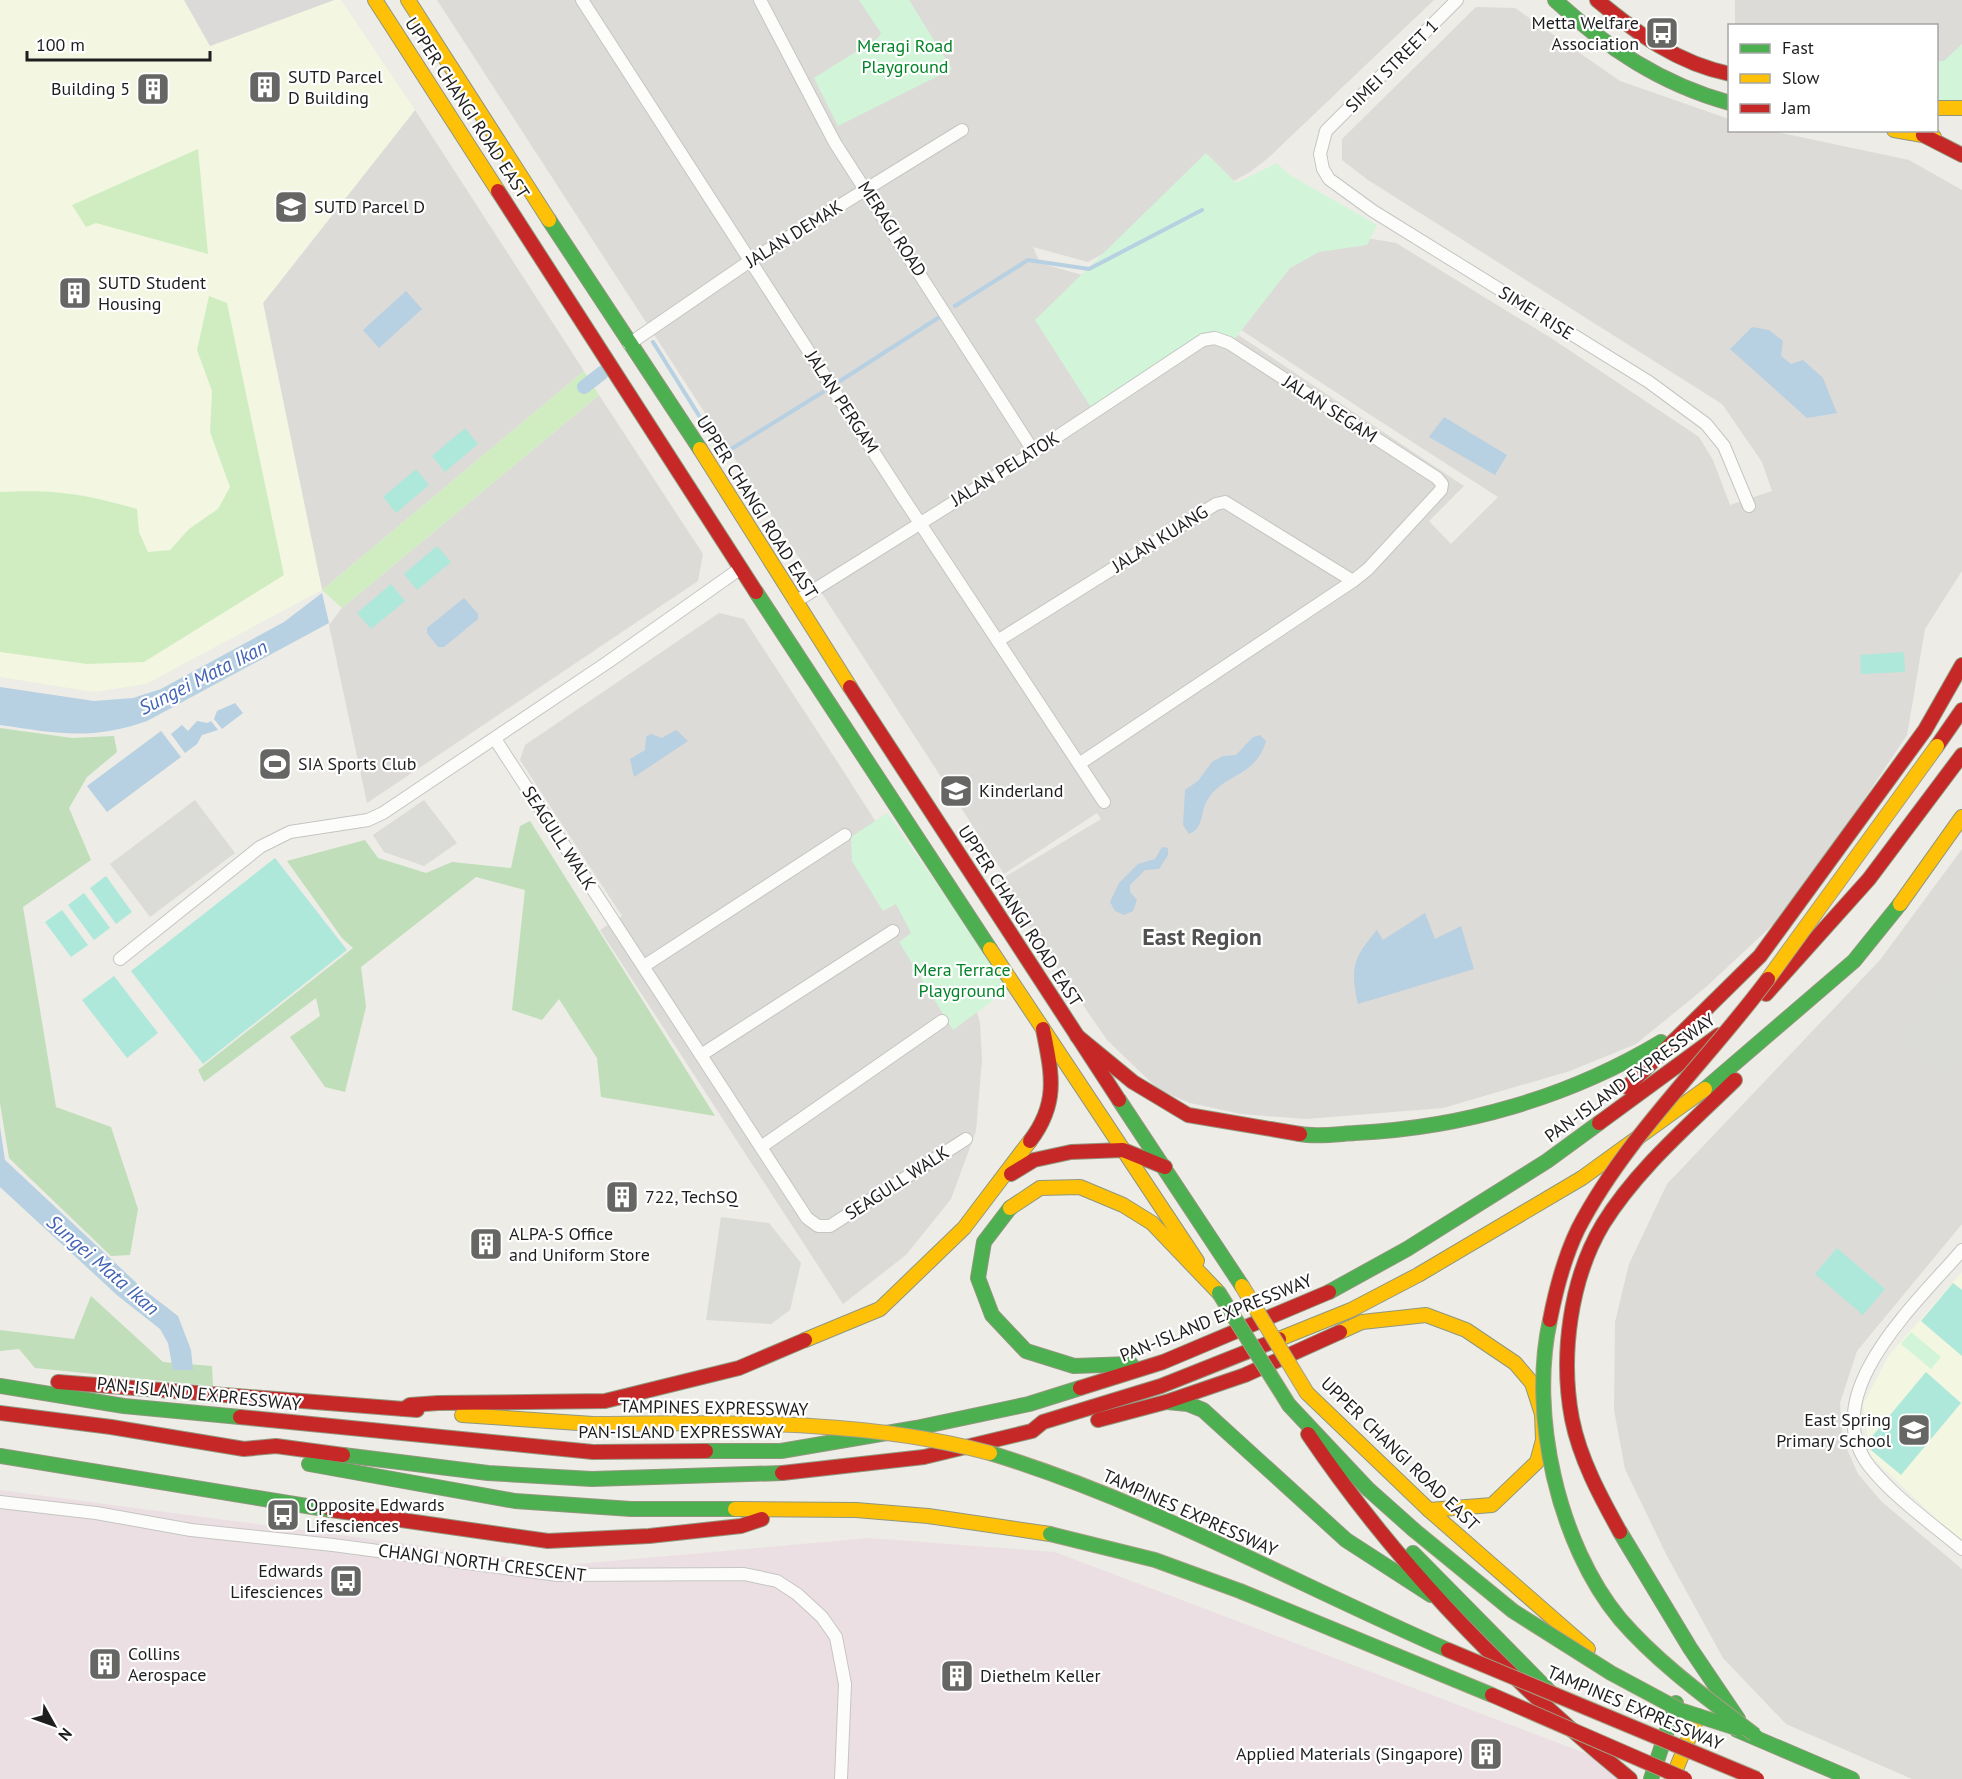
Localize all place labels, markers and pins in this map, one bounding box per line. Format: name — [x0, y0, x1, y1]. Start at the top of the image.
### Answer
place label: Metta Welfare Association — [1532, 11, 1639, 55]
bus stop icon: Metta Welfare Association — [1644, 15, 1680, 51]
place label: SUTD Parcel D Building — [288, 65, 383, 109]
building icon: SUTD Parcel D Building — [247, 69, 283, 105]
building icon: Building 5 — [135, 71, 171, 107]
place label: Building 5 — [51, 77, 130, 100]
school or university icon: SUTD Parcel D — [273, 189, 309, 225]
place label: SUTD Parcel D — [314, 195, 425, 218]
place label: SUTD Student Housing — [98, 271, 206, 315]
building icon: SUTD Student Housing — [57, 275, 93, 311]
sports icon: SIA Sports Club — [257, 746, 293, 782]
place label: SIA Sports Club — [298, 752, 416, 775]
school or university icon: Kinderland — [938, 773, 974, 809]
place label: Kinderland — [979, 779, 1063, 802]
building icon: 722, TechSQ — [604, 1179, 640, 1215]
place label: 722, TechSQ — [645, 1185, 738, 1208]
place label: ALPA-S Office and Uniform Store — [509, 1222, 650, 1266]
building icon: ALPA-S Office and Uniform Store — [468, 1226, 504, 1262]
place label: East Spring Primary School — [1776, 1408, 1892, 1452]
school or university icon: East Spring Primary School — [1896, 1412, 1932, 1448]
place label: Opposite Edwards Lifesciences — [306, 1493, 445, 1537]
bus stop icon: Opposite Edwards Lifesciences — [265, 1497, 301, 1533]
place label: Edwards Lifesciences — [230, 1559, 323, 1603]
bus stop icon: Edwards Lifesciences — [328, 1563, 364, 1599]
place label: Collins Aerospace — [128, 1642, 206, 1686]
building icon: Collins Aerospace — [87, 1646, 123, 1682]
building icon: Diethelm Keller — [939, 1658, 975, 1694]
place label: Diethelm Keller — [980, 1664, 1101, 1687]
building icon: Applied Materials (Singapore) — [1468, 1736, 1504, 1772]
place label: Applied Materials (Singapore) — [1236, 1742, 1463, 1765]

